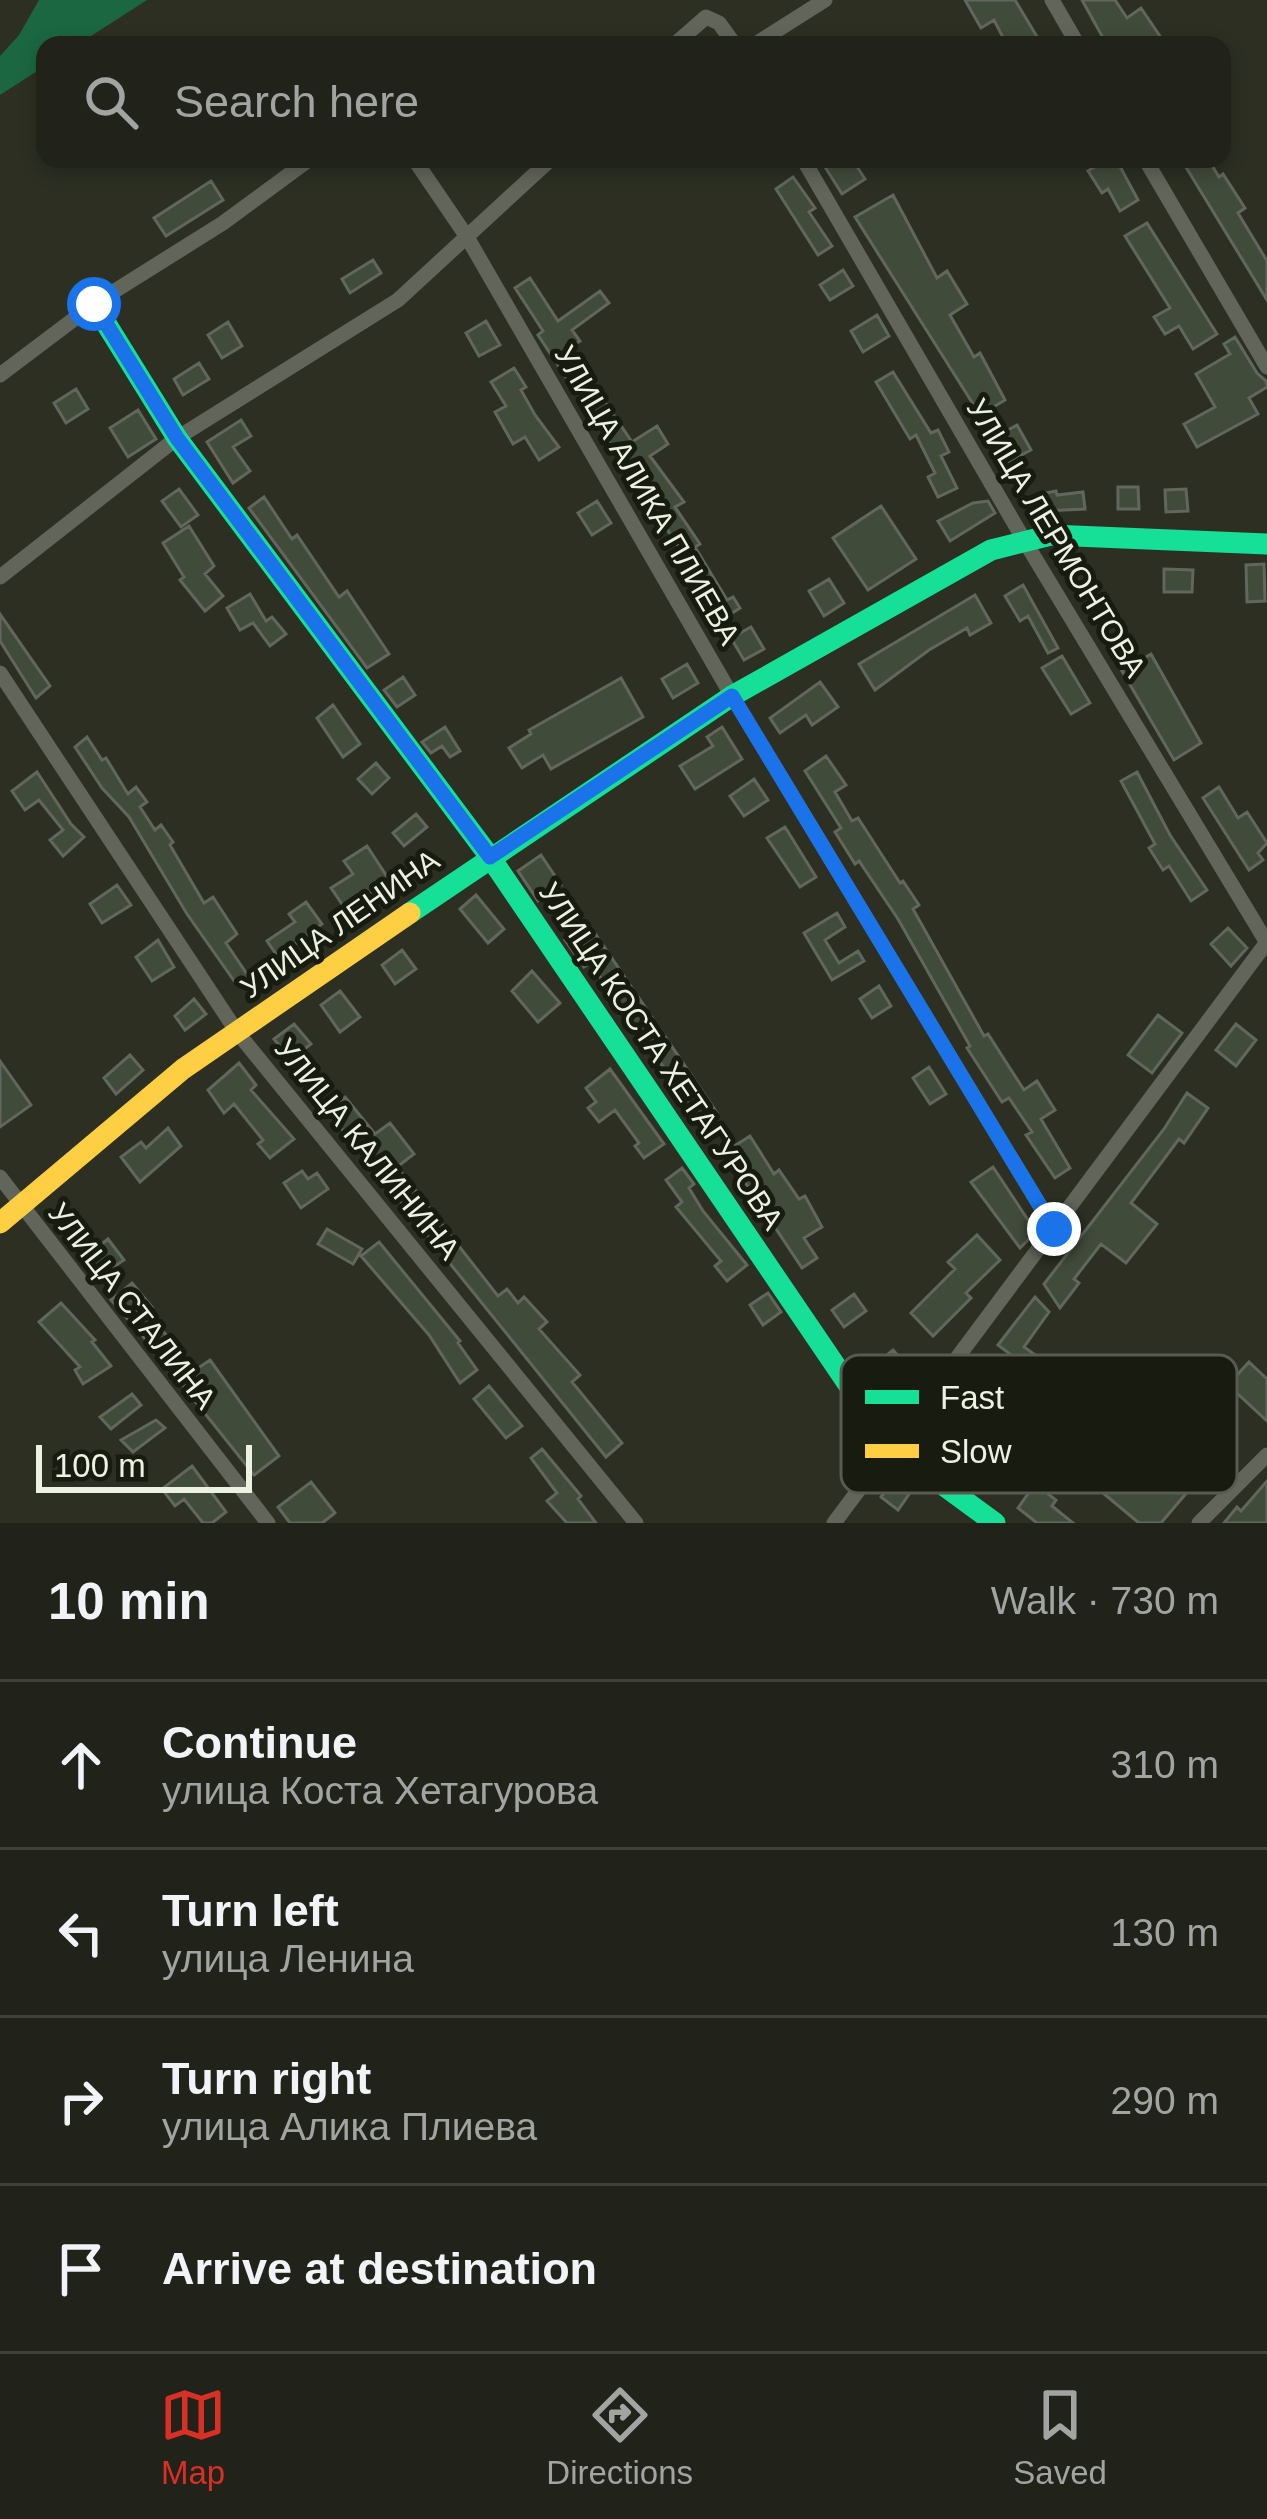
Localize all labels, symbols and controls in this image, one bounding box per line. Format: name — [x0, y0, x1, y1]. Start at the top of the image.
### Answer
search box — [36, 36, 1231, 168]
icon: search — [78, 69, 144, 135]
text: Search here — [174, 76, 419, 127]
route start — [67, 277, 121, 331]
street label: УЛИЦА АЛИКА ПЛИЕВА — [548, 340, 747, 650]
street label: УЛИЦА ЛЕРМОНТОВА — [960, 393, 1153, 683]
street label: УЛИЦА ЛЕНИНА — [234, 843, 445, 1004]
street label: УЛИЦА КОСТА ХЕТАГУРОВА — [533, 876, 790, 1235]
street label: УЛИЦА КАЛИНИНА — [268, 1032, 466, 1266]
street label: УЛИЦА СТАЛИНА — [42, 1196, 223, 1415]
route end — [1027, 1202, 1081, 1256]
legend — [841, 1355, 1237, 1493]
text: Fast — [940, 1379, 1004, 1416]
text: Slow — [940, 1433, 1012, 1470]
scale bar — [36, 1439, 252, 1492]
text: 100 m — [54, 1447, 146, 1484]
text: 10 min — [48, 1573, 210, 1630]
text: Walk · 730 m — [991, 1579, 1219, 1622]
text: Continue — [162, 1717, 357, 1768]
icon: ahead — [48, 1732, 114, 1798]
text: 310 m — [1111, 1743, 1219, 1786]
text: улица Коста Хетагурова — [162, 1769, 598, 1812]
text: Turn left — [162, 1885, 339, 1936]
icon: left — [48, 1900, 114, 1966]
text: 130 m — [1111, 1911, 1219, 1954]
text: улица Ленина — [162, 1937, 414, 1980]
text: Turn right — [162, 2053, 371, 2104]
icon: right — [48, 2068, 114, 2134]
text: 290 m — [1111, 2079, 1219, 2122]
text: улица Алика Плиева — [162, 2105, 537, 2148]
icon: arrive — [48, 2236, 114, 2302]
text: Arrive at destination — [162, 2243, 597, 2294]
tab: Map — [160, 2382, 226, 2492]
tab: Directions — [546, 2382, 693, 2492]
tab: Saved — [1013, 2382, 1107, 2492]

